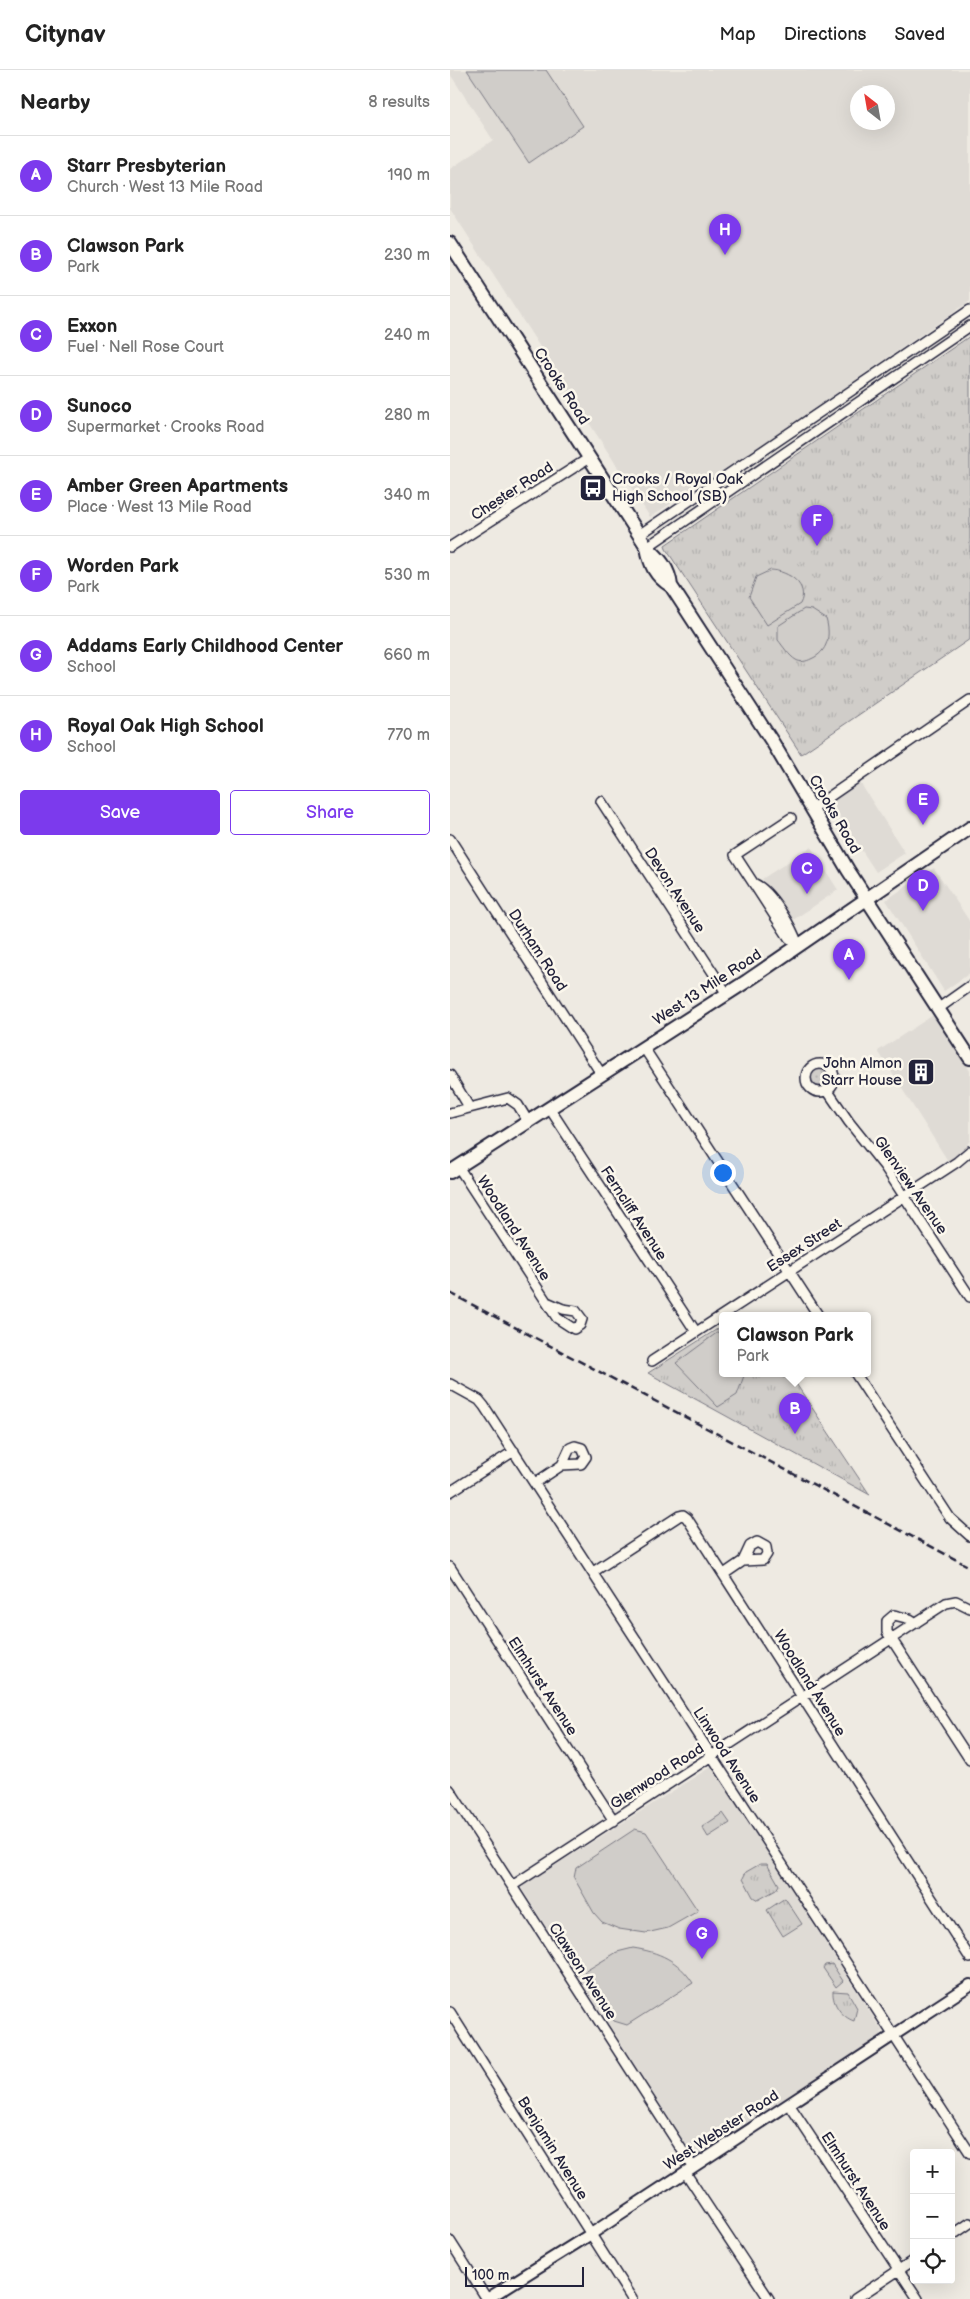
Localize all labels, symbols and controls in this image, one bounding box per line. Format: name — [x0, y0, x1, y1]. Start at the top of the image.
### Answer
text: Citynav — [25, 20, 106, 49]
text: Map — [720, 24, 756, 45]
text: Directions — [784, 24, 866, 45]
text: Saved — [894, 24, 945, 45]
north arrow — [850, 85, 895, 130]
text: Nearby — [20, 90, 90, 115]
text: 8 results — [368, 93, 430, 112]
text: Starr Presbyterian — [67, 155, 226, 178]
text: A — [31, 166, 41, 185]
text: 190 m — [388, 166, 430, 185]
text: Church · West 13 Mile Road — [67, 178, 263, 197]
pin: H — [709, 214, 741, 255]
text: Clawson Park — [67, 235, 184, 258]
text: B — [30, 246, 42, 265]
text: 230 m — [384, 246, 430, 265]
text: Park — [67, 258, 99, 277]
text: Exxon — [67, 315, 117, 338]
text: C — [30, 326, 42, 345]
text: 240 m — [384, 326, 430, 345]
text: Fuel · Nell Rose Court — [67, 338, 224, 357]
street label: Crooks Road — [530, 344, 593, 428]
text: Sunoco — [67, 395, 132, 418]
text: D — [30, 406, 42, 425]
text: 280 m — [384, 406, 430, 425]
text: Supermarket · Crooks Road — [67, 418, 264, 437]
street label: Chester Road — [468, 458, 557, 525]
place label: Crooks / Royal Oak High School (SB) — [612, 470, 743, 506]
bus stop icon: Crooks / Royal Oak High School (SB) — [578, 473, 608, 503]
text: Amber Green Apartments — [67, 475, 288, 498]
text: E — [31, 486, 41, 505]
text: 340 m — [383, 486, 430, 505]
text: Place · West 13 Mile Road — [67, 498, 252, 517]
pin: F — [801, 505, 833, 546]
text: Worden Park — [67, 555, 179, 578]
text: F — [31, 566, 41, 585]
text: 530 m — [384, 566, 430, 585]
text: Park — [67, 578, 99, 597]
text: Addams Early Childhood Center — [67, 635, 343, 658]
text: G — [30, 646, 42, 665]
text: 660 m — [383, 646, 430, 665]
text: School — [67, 658, 116, 677]
text: Royal Oak High School — [67, 715, 264, 738]
text: H — [30, 726, 42, 745]
text: 770 m — [387, 726, 430, 745]
text: School — [67, 738, 116, 757]
street label: Crooks Road — [804, 771, 865, 857]
pin: E — [907, 784, 939, 825]
button: Save — [20, 790, 220, 835]
button: Share — [230, 790, 430, 835]
street label: Devon Avenue — [640, 844, 709, 937]
pin: C — [791, 853, 823, 894]
pin: D — [907, 870, 939, 911]
street label: Durham Road — [504, 906, 571, 995]
pin: A — [833, 939, 865, 980]
street label: West 13 Mile Road — [649, 945, 765, 1030]
place label: John Almon Starr House — [821, 1054, 902, 1090]
building icon: John Almon Starr House — [906, 1057, 936, 1087]
street label: Glenview Avenue — [870, 1132, 952, 1238]
your location — [710, 1160, 736, 1186]
street label: Ferncliff Avenue — [596, 1163, 671, 1264]
street label: Woodland Avenue — [472, 1172, 555, 1285]
street label: Essex Street — [763, 1214, 846, 1277]
popup — [719, 1312, 871, 1377]
text: Clawson Park — [736, 1324, 854, 1347]
text: Park — [736, 1347, 769, 1366]
pin: B — [779, 1393, 811, 1434]
street label: Woodland Avenue — [769, 1627, 850, 1740]
street label: Elmhurst Avenue — [504, 1633, 582, 1739]
street label: Linwood Avenue — [689, 1704, 765, 1807]
street label: Glenwood Road — [607, 1739, 708, 1814]
pin: G — [686, 1918, 718, 1959]
street label: Clawson Avenue — [544, 1919, 621, 2023]
street label: West Webster Road — [660, 2086, 782, 2175]
street label: Benjamin Avenue — [513, 2093, 592, 2204]
street label: Elmhurst Avenue — [817, 2128, 895, 2234]
map controls — [910, 2149, 955, 2284]
button: + — [910, 2149, 955, 2194]
button: − — [910, 2194, 955, 2239]
button: locate — [910, 2239, 955, 2284]
scale bar — [465, 2264, 584, 2287]
text: 100 m — [472, 2267, 509, 2284]

